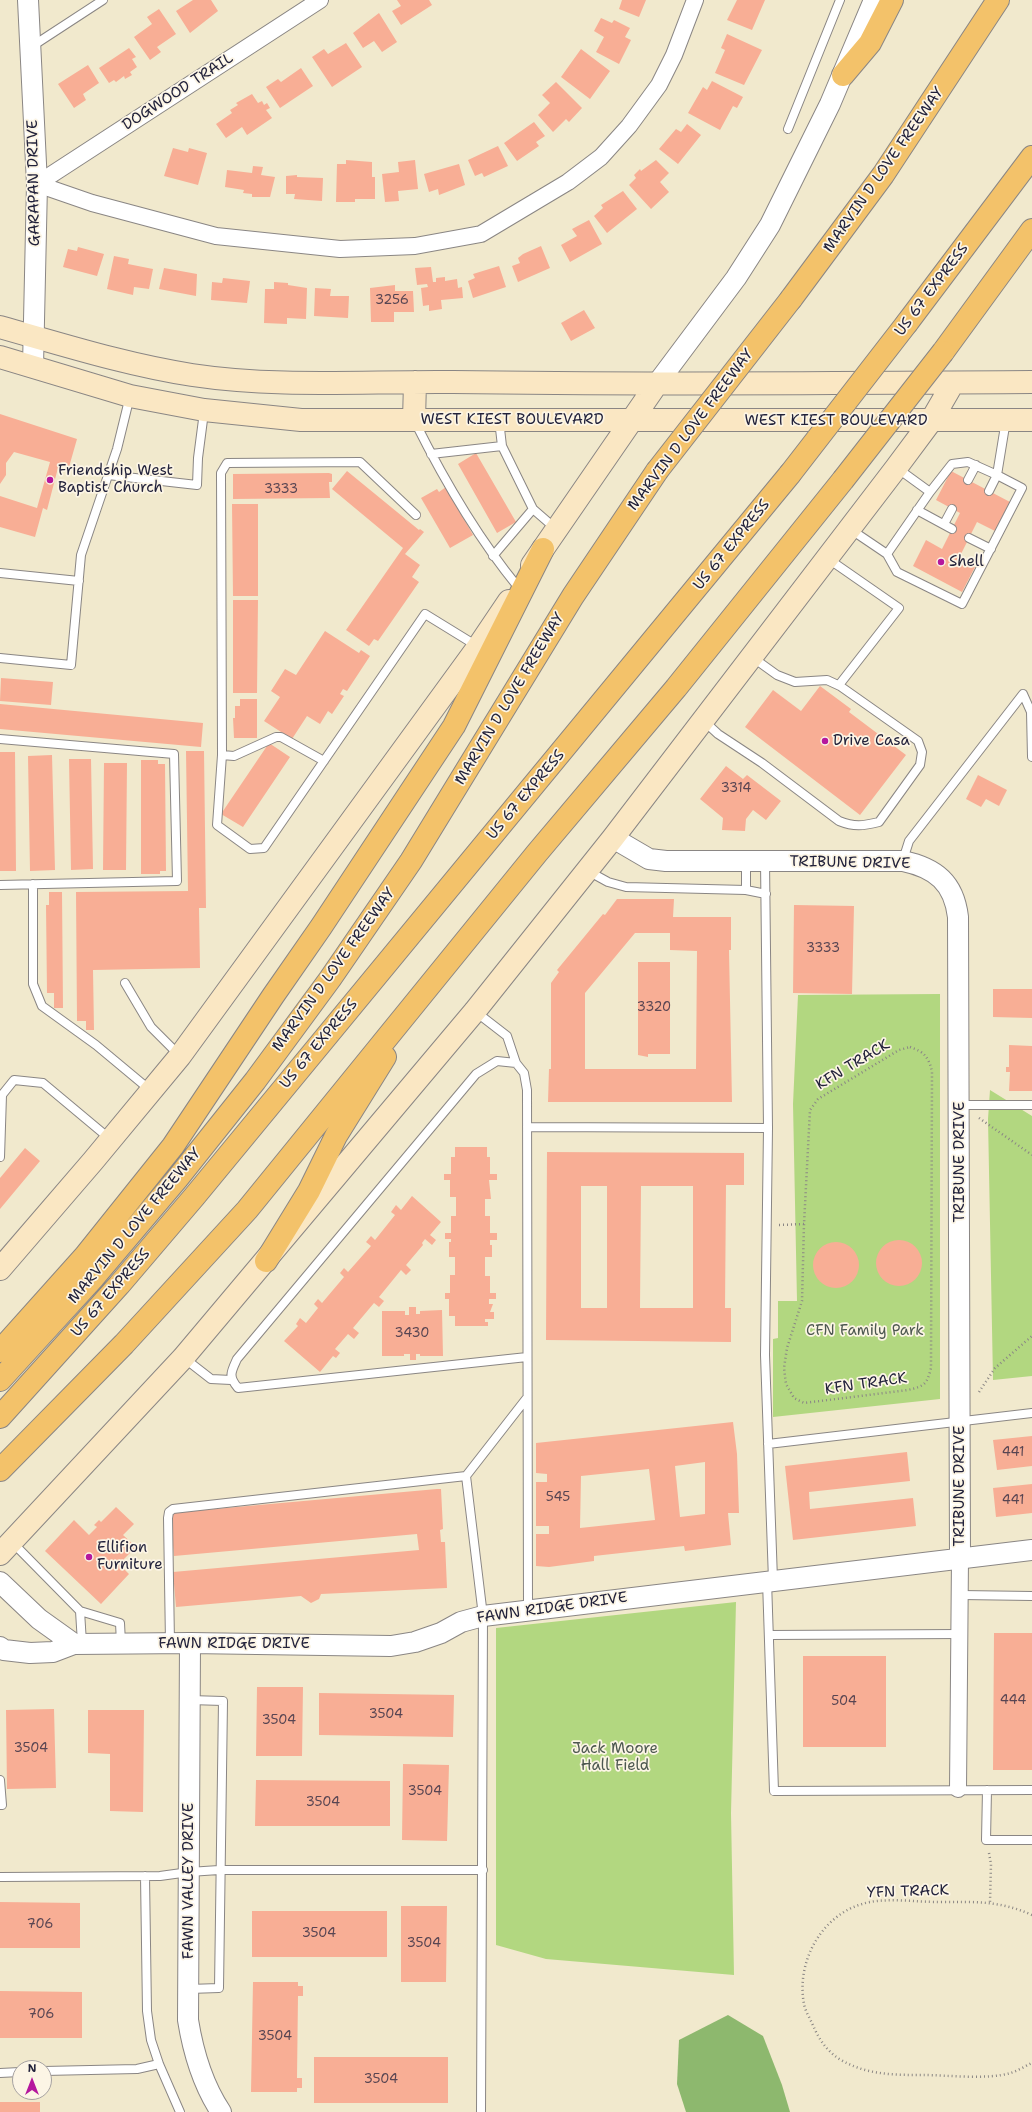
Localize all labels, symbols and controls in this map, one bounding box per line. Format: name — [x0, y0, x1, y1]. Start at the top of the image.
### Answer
street label: DOGWOOD TRAIL — [119, 49, 237, 135]
street label: MARVIN D LOVE FREEWAY — [820, 84, 948, 256]
street label: GARAPAN DRIVE — [24, 119, 44, 247]
street label: US 67 EXPRESS — [891, 240, 973, 340]
house number: 3256 — [375, 293, 409, 309]
street label: MARVIN D LOVE FREEWAY — [624, 346, 758, 514]
street label: WEST KIEST BOULEVARD — [420, 411, 604, 429]
street label: WEST KIEST BOULEVARD — [744, 412, 928, 430]
place label: Friendship West Baptist Church — [58, 462, 173, 497]
marker: Friendship West Baptist Church — [45, 475, 55, 485]
house number: 3333 — [264, 482, 298, 498]
street label: US 67 EXPRESS — [690, 496, 774, 594]
place label: Shell — [949, 553, 984, 571]
marker: Shell — [936, 557, 946, 567]
street label: MARVIN D LOVE FREEWAY — [451, 610, 569, 788]
place label: Drive Casa — [833, 732, 910, 750]
marker: Drive Casa — [820, 736, 830, 746]
street label: US 67 EXPRESS — [483, 747, 569, 843]
house number: 3314 — [721, 781, 751, 797]
street label: TRIBUNE DRIVE — [789, 853, 911, 873]
street label: MARVIN D LOVE FREEWAY — [269, 885, 399, 1055]
house number: 3333 — [806, 941, 840, 957]
street label: US 67 EXPRESS — [276, 996, 362, 1092]
house number: 3320 — [637, 1000, 671, 1016]
street label: KFN TRACK — [813, 1036, 893, 1094]
street label: TRIBUNE DRIVE — [951, 1102, 969, 1222]
street label: MARVIN D LOVE FREEWAY — [65, 1144, 205, 1308]
street label: US 67 EXPRESS — [68, 1245, 154, 1341]
park label: CFN Family Park — [806, 1322, 924, 1340]
house number: 3430 — [395, 1326, 429, 1342]
street label: KFN TRACK — [824, 1369, 908, 1399]
street label: TRIBUNE DRIVE — [951, 1426, 969, 1546]
house number: 441 — [1002, 1445, 1024, 1461]
house number: 545 — [546, 1490, 570, 1506]
house number: 441 — [1002, 1493, 1024, 1509]
place label: Ellifion Furniture — [97, 1539, 163, 1574]
marker: Ellifion Furniture — [84, 1552, 94, 1562]
street label: FAWN RIDGE DRIVE — [476, 1589, 628, 1627]
street label: FAWN RIDGE DRIVE — [158, 1635, 310, 1653]
house number: 444 — [1000, 1693, 1026, 1709]
house number: 504 — [831, 1694, 857, 1710]
house number: 3504 — [369, 1707, 403, 1723]
house number: 3504 — [262, 1713, 296, 1729]
park label: Jack Moore Hall Field — [572, 1740, 658, 1775]
house number: 3504 — [14, 1741, 48, 1757]
house number: 3504 — [408, 1784, 442, 1800]
house number: 3504 — [306, 1795, 340, 1811]
street label: FAWN VALLEY DRIVE — [180, 1803, 198, 1959]
street label: YFN TRACK — [867, 1882, 949, 1902]
house number: 706 — [27, 1917, 53, 1933]
house number: 3504 — [302, 1926, 336, 1942]
house number: 3504 — [407, 1936, 441, 1952]
house number: 706 — [28, 2007, 54, 2023]
house number: 3504 — [258, 2029, 292, 2045]
north arrow — [12, 2060, 52, 2100]
text: N — [28, 2061, 36, 2076]
house number: 3504 — [364, 2072, 398, 2088]

